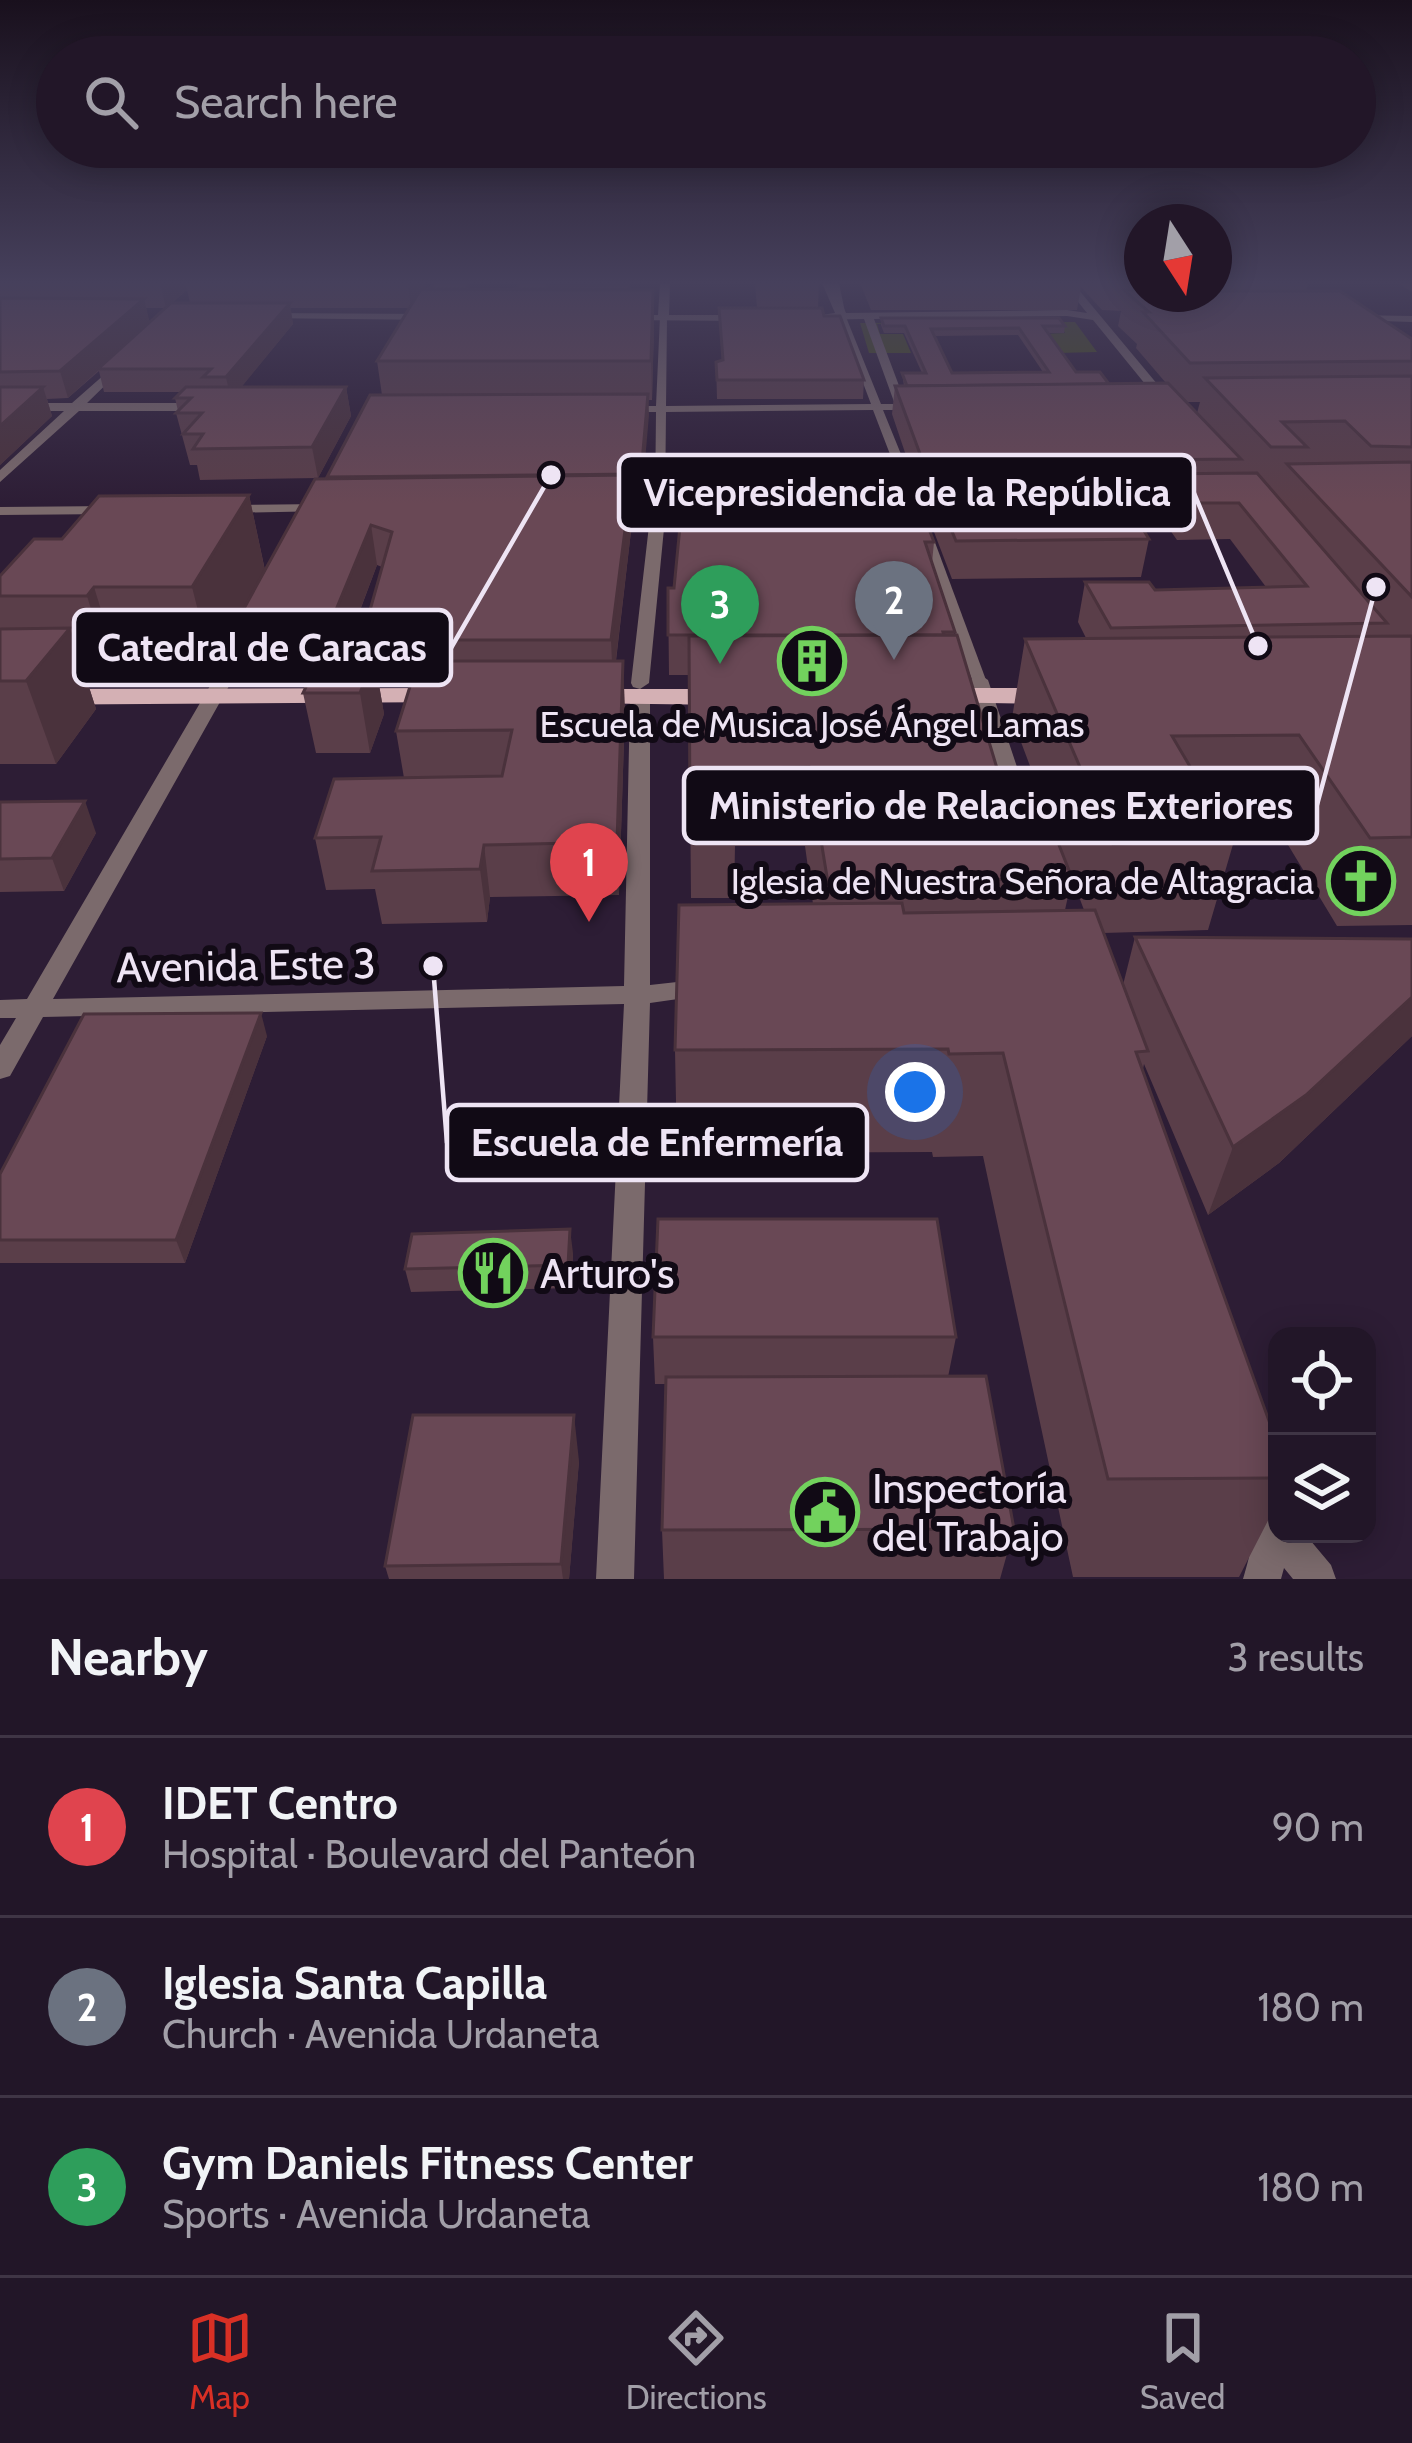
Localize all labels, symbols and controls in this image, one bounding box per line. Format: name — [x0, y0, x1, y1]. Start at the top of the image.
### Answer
search box — [36, 36, 1376, 168]
icon: search — [78, 69, 144, 135]
text: Search here — [174, 75, 398, 129]
north arrow — [1124, 204, 1232, 312]
callout: Vicepresidencia de la República — [619, 455, 1194, 530]
text: Vicepresidencia de la República — [643, 468, 1171, 516]
pin: 2 — [855, 561, 933, 660]
pin: 3 — [681, 565, 759, 664]
callout: Catedral de Caracas — [74, 610, 451, 685]
text: Catedral de Caracas — [97, 623, 427, 671]
building icon: Escuela de Musica José Ángel Lamas — [777, 626, 847, 696]
place label: Escuela de Musica José Ángel Lamas — [540, 702, 1084, 746]
callout: Ministerio de Relaciones Exteriores — [684, 768, 1317, 843]
text: Ministerio de Relaciones Exteriores — [709, 781, 1293, 829]
pin: 1 — [550, 823, 628, 922]
church icon: Iglesia de Nuestra Señora de Altagracia — [1326, 846, 1396, 916]
place label: Iglesia de Nuestra Señora de Altagracia — [731, 859, 1314, 903]
street label: Avenida Este 3 — [116, 937, 376, 993]
your location — [885, 1062, 945, 1122]
callout: Escuela de Enfermería — [447, 1105, 867, 1180]
text: Escuela de Enfermería — [471, 1118, 843, 1166]
restaurant icon: Arturo's — [458, 1238, 528, 1308]
place label: Arturo's — [540, 1247, 674, 1299]
map controls — [1268, 1327, 1376, 1543]
button: locate — [1268, 1327, 1376, 1435]
button: layers — [1268, 1435, 1376, 1543]
place label: Inspectoría del Trabajo — [872, 1462, 1067, 1562]
public building icon: Inspectoría del Trabajo — [790, 1477, 860, 1547]
text: Nearby — [48, 1626, 208, 1688]
text: 3 results — [1227, 1633, 1364, 1681]
text: IDET Centro — [162, 1776, 398, 1830]
text: 1 — [80, 1803, 94, 1851]
text: 90 m — [1272, 1803, 1364, 1851]
text: Hospital · Boulevard del Panteón — [162, 1830, 696, 1878]
text: Iglesia Santa Capilla — [162, 1956, 547, 2010]
text: 2 — [77, 1983, 97, 2031]
text: 180 m — [1257, 1983, 1364, 2031]
text: Church · Avenida Urdaneta — [162, 2010, 599, 2058]
text: Gym Daniels Fitness Center — [162, 2136, 693, 2190]
text: 3 — [76, 2163, 98, 2211]
text: 180 m — [1257, 2163, 1364, 2211]
text: Sports · Avenida Urdaneta — [162, 2190, 590, 2238]
tab: Map — [187, 2305, 253, 2417]
tab: Directions — [626, 2305, 767, 2417]
tab: Saved — [1140, 2305, 1225, 2417]

